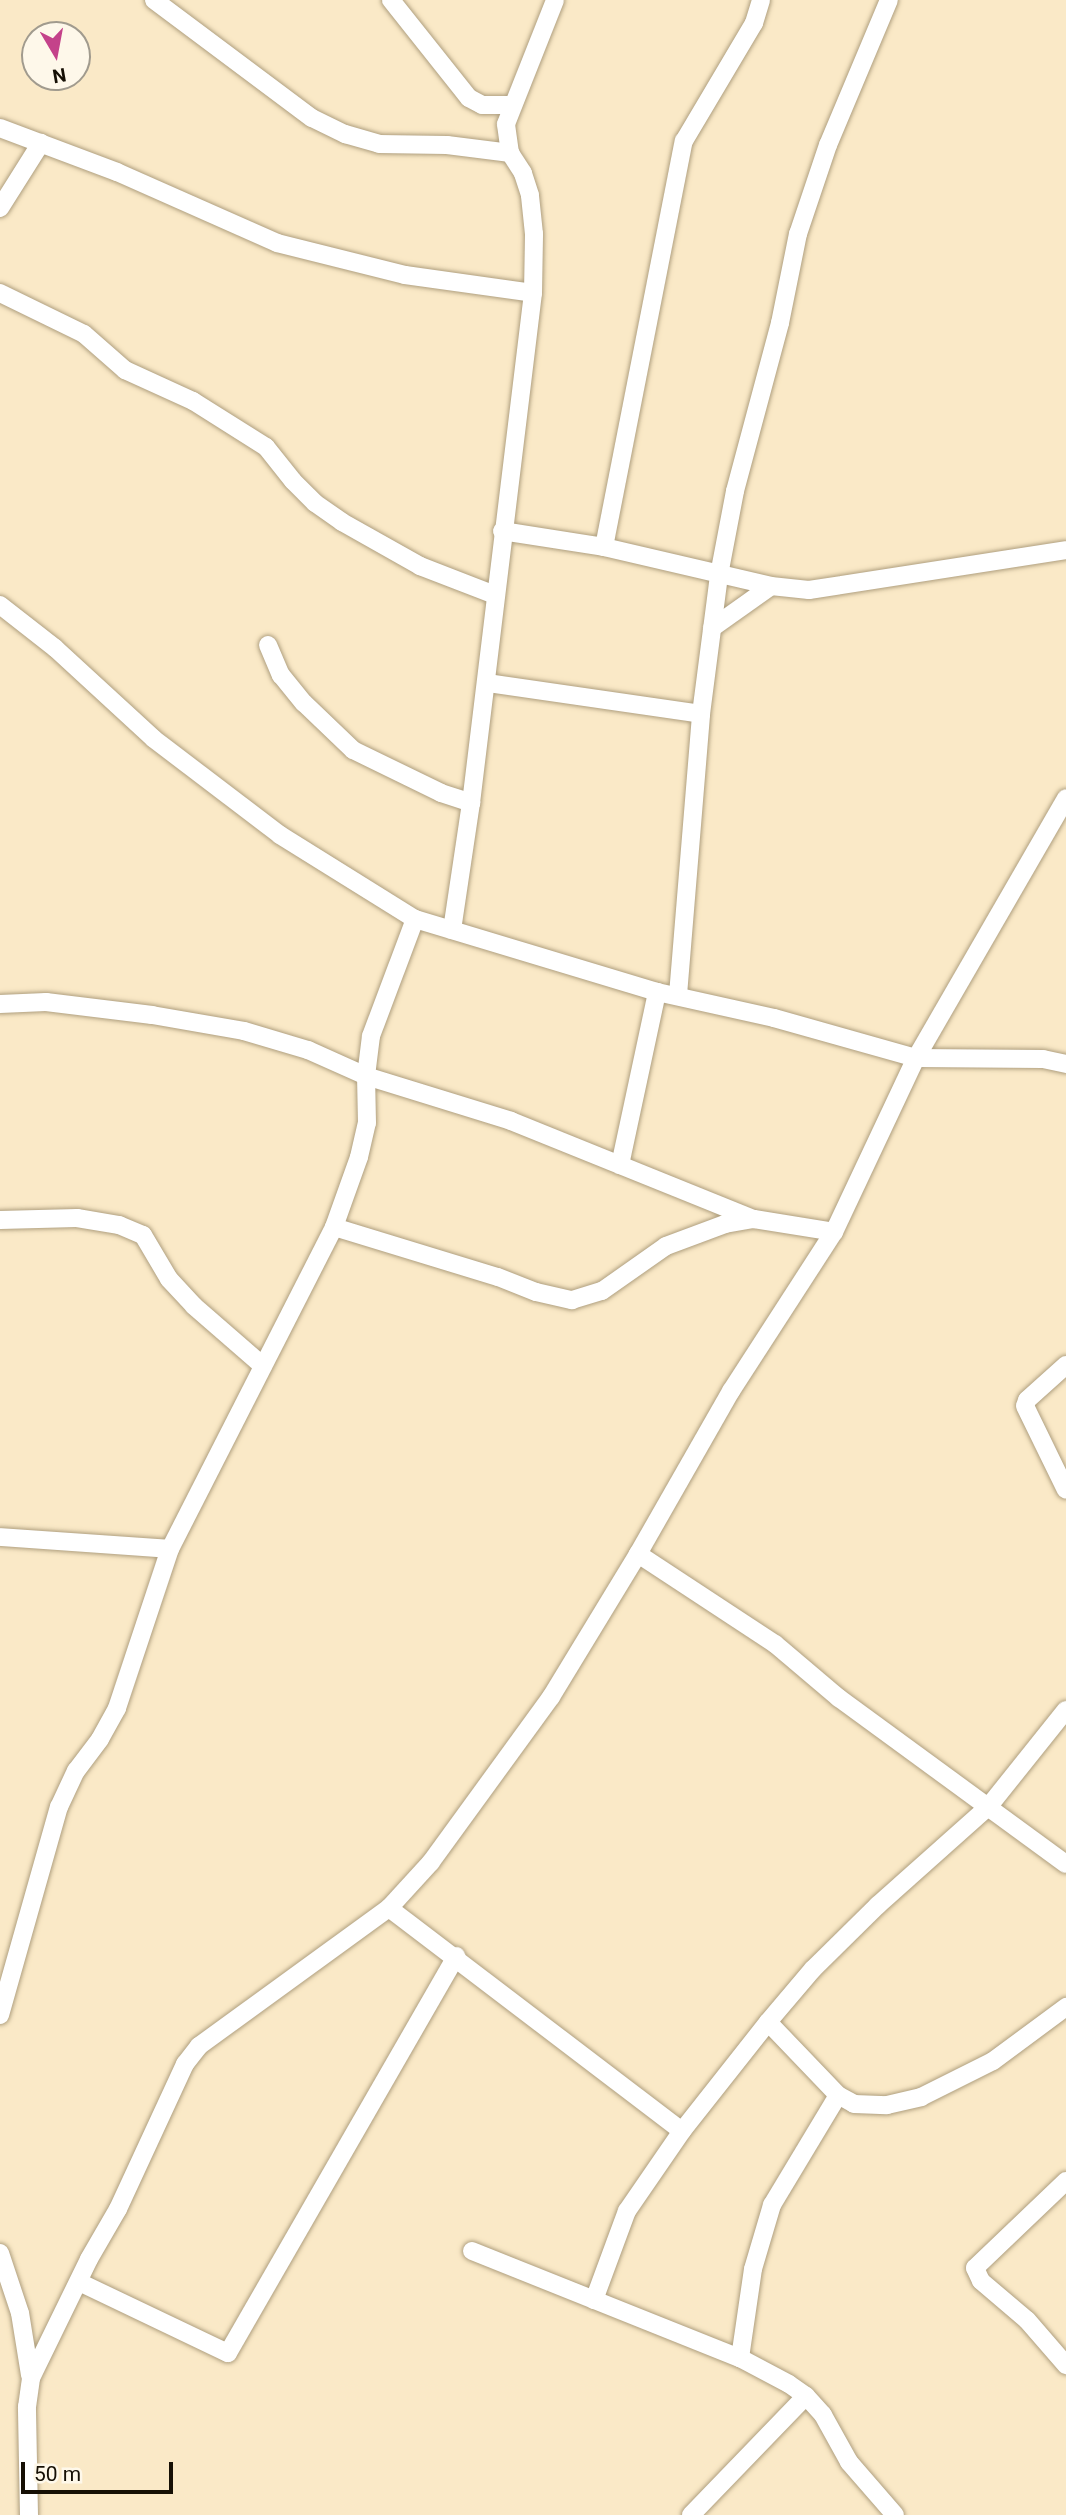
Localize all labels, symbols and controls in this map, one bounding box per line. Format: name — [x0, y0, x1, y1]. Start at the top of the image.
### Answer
north arrow — [21, 21, 91, 91]
text: N — [51, 63, 68, 88]
scale bar — [24, 2448, 177, 2492]
text: 50 m — [34, 2462, 81, 2486]

